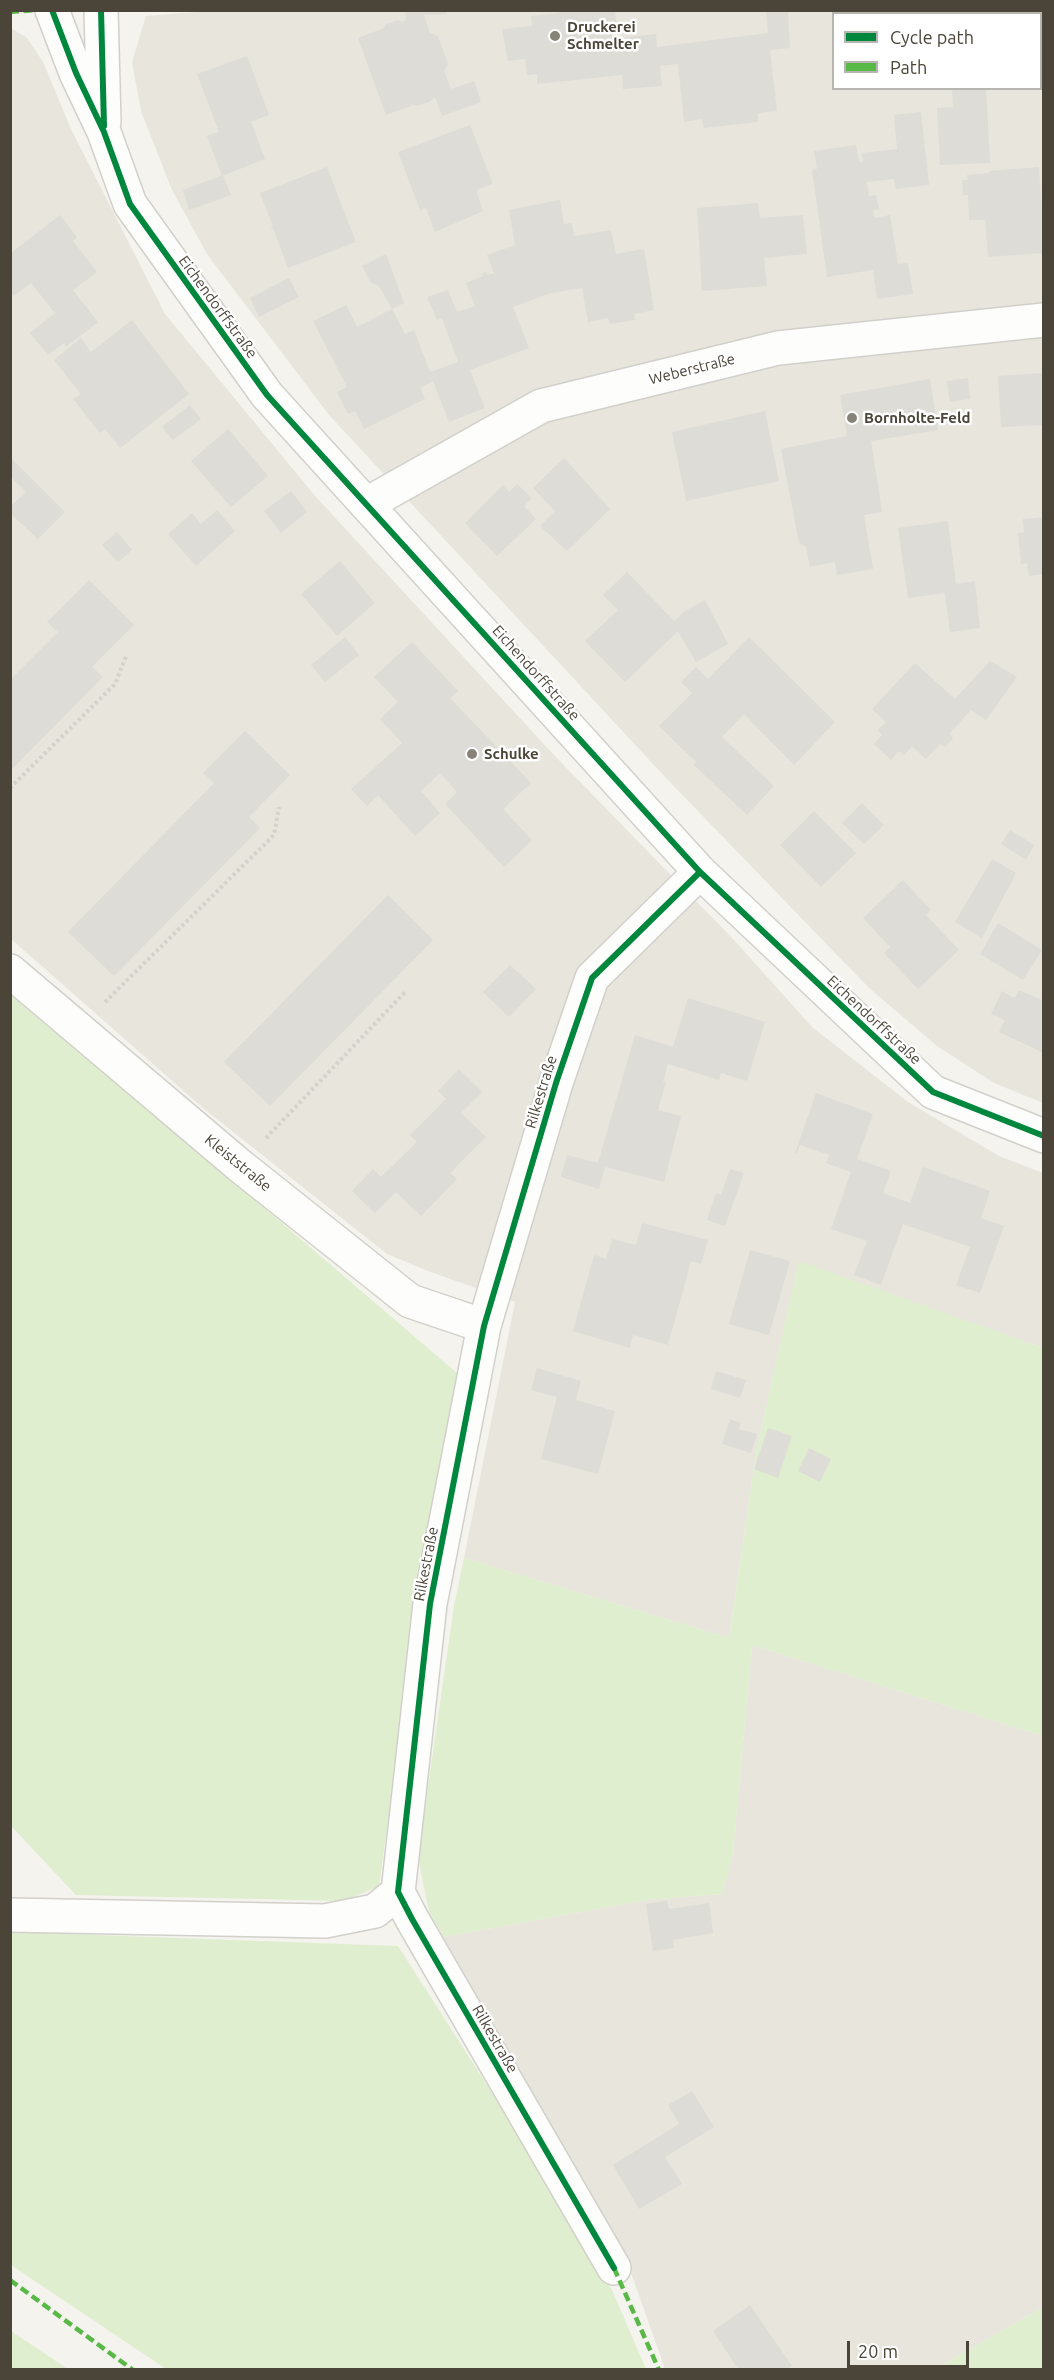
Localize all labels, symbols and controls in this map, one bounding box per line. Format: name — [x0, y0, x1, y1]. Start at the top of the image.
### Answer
legend — [832, 12, 1042, 90]
place label: Druckerei Schmelter — [567, 18, 639, 53]
text: Cycle path — [890, 27, 974, 47]
marker: Druckerei Schmelter — [548, 29, 562, 43]
text: Path — [890, 57, 927, 77]
street label: Eichendorffstraße — [175, 252, 261, 362]
street label: Weberstraße — [647, 350, 737, 388]
place label: Bornholte-Feld — [864, 409, 971, 427]
marker: Bornholte-Feld — [845, 411, 859, 425]
street label: Eichendorffstraße — [488, 622, 584, 724]
place label: Schulke — [484, 745, 539, 763]
marker: Schulke — [465, 747, 479, 761]
street label: Eichendorffstraße — [823, 972, 925, 1068]
street label: Rilkestraße — [521, 1053, 561, 1131]
street label: Kleiststraße — [201, 1131, 275, 1195]
street label: Rilkestraße — [410, 1525, 442, 1603]
street label: Rilkestraße — [468, 2002, 522, 2076]
scale bar — [850, 2329, 972, 2367]
text: 20 m — [858, 2341, 898, 2361]

